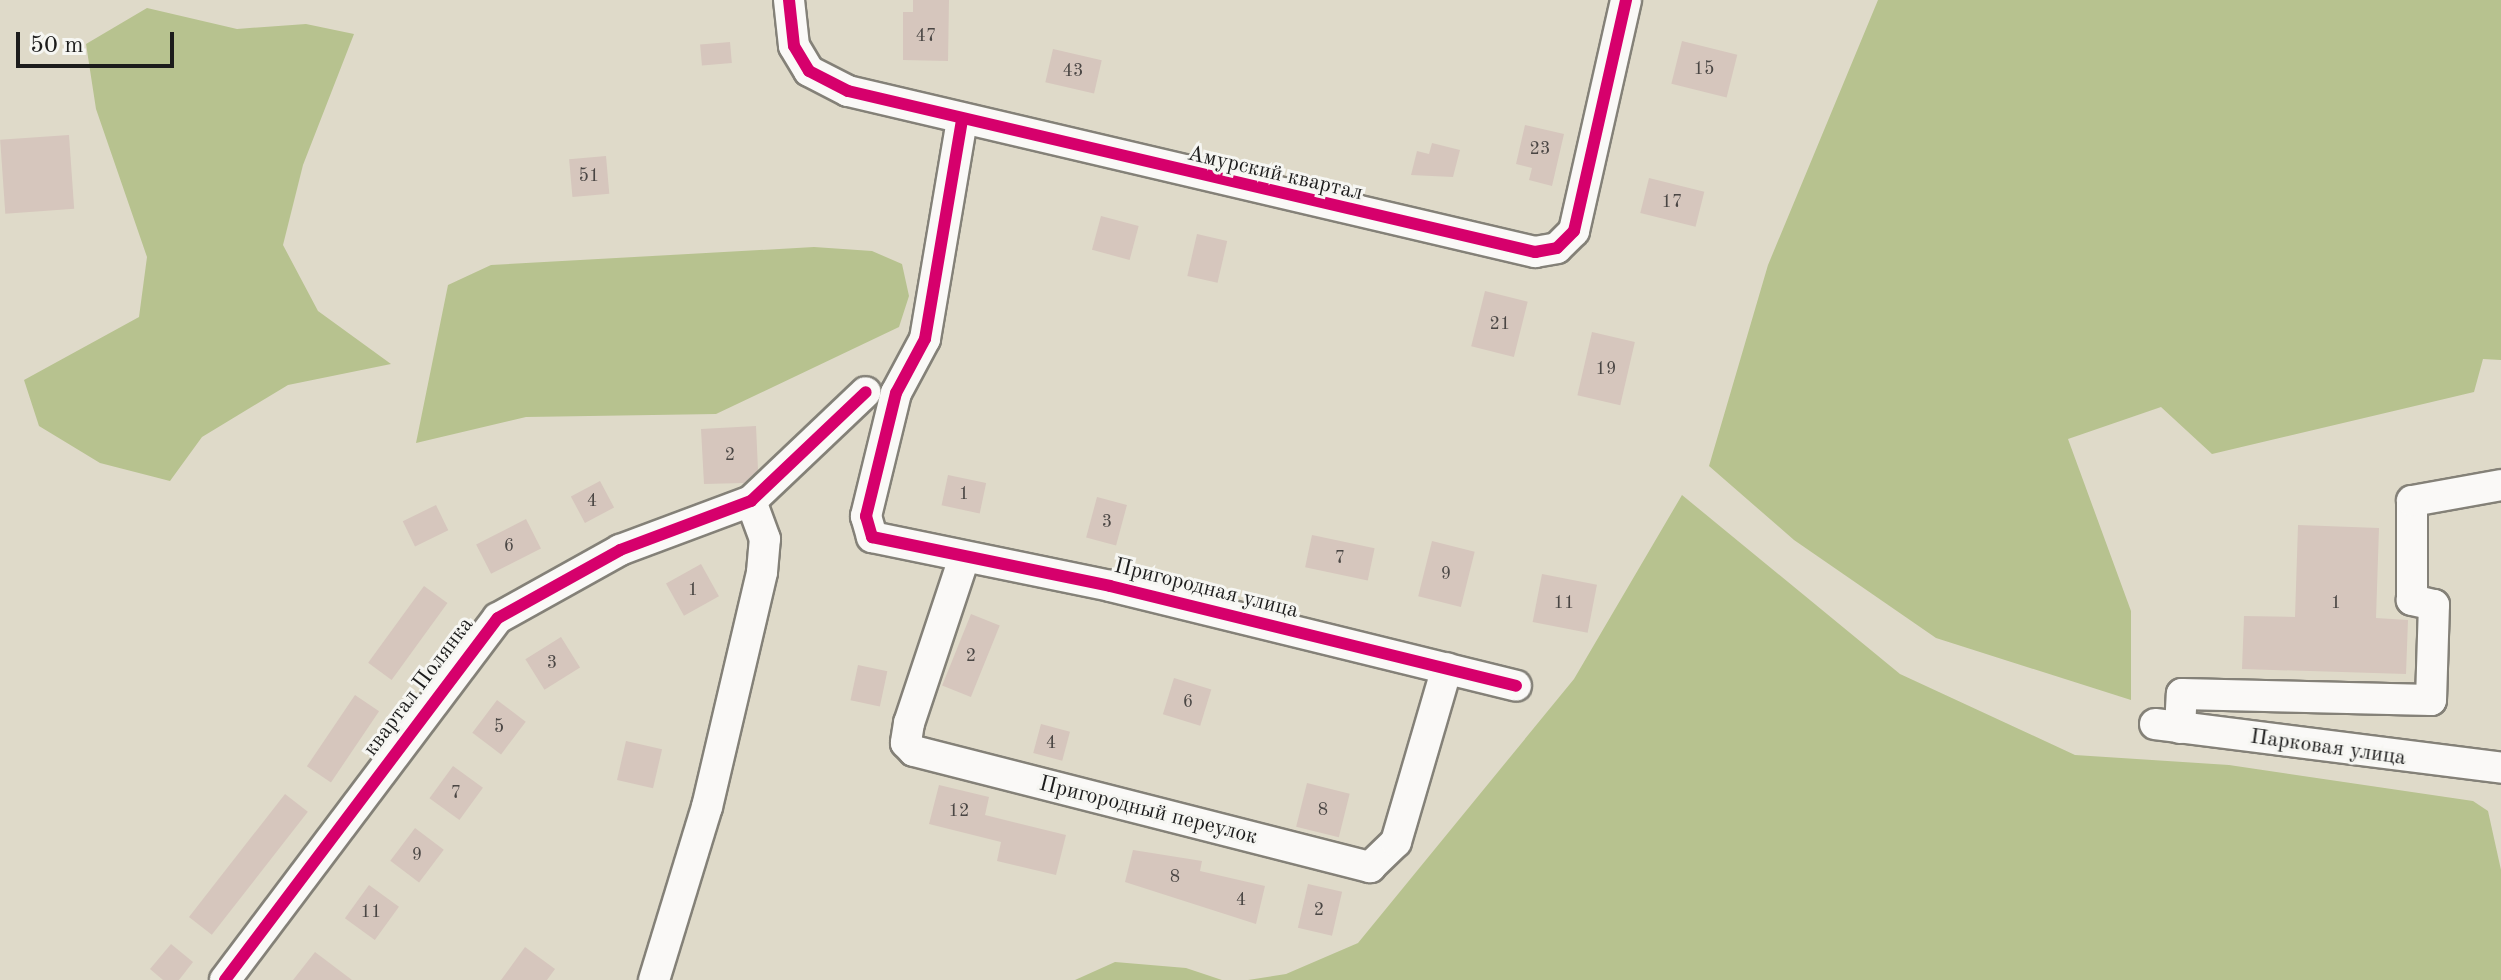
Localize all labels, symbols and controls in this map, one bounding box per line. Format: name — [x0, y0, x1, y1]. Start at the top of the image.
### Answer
scale bar — [20, 16, 178, 66]
house number: 47 — [916, 25, 936, 47]
text: 50 m — [30, 34, 84, 58]
house number: 15 — [1694, 58, 1714, 80]
house number: 43 — [1063, 60, 1083, 82]
house number: 23 — [1530, 138, 1550, 160]
street label: Амурский квартал — [1185, 141, 1365, 207]
house number: 51 — [579, 165, 599, 187]
house number: 17 — [1662, 191, 1682, 213]
house number: 21 — [1490, 313, 1510, 335]
house number: 19 — [1596, 358, 1616, 380]
house number: 2 — [725, 444, 735, 466]
house number: 1 — [959, 483, 969, 505]
house number: 4 — [587, 490, 597, 512]
house number: 3 — [1102, 511, 1112, 533]
house number: 6 — [504, 535, 514, 557]
house number: 7 — [1335, 547, 1345, 569]
street label: Пригородная улица — [1111, 553, 1301, 625]
house number: 9 — [1441, 563, 1451, 585]
house number: 1 — [688, 579, 698, 601]
house number: 11 — [1554, 592, 1574, 614]
house number: 1 — [2331, 592, 2341, 614]
street label: квартал Полянка — [358, 612, 480, 762]
house number: 2 — [966, 645, 976, 667]
house number: 3 — [547, 652, 557, 674]
house number: 6 — [1183, 691, 1193, 713]
house number: 5 — [494, 716, 504, 738]
street label: Парковая улица — [2248, 724, 2408, 772]
house number: 4 — [1046, 732, 1056, 754]
street label: Пригородный переулок — [1036, 771, 1260, 851]
house number: 7 — [451, 782, 461, 804]
house number: 8 — [1318, 799, 1328, 821]
house number: 12 — [949, 800, 969, 822]
house number: 9 — [412, 844, 422, 866]
house number: 8 — [1170, 866, 1180, 888]
house number: 4 — [1236, 889, 1246, 911]
house number: 2 — [1314, 899, 1324, 921]
house number: 11 — [361, 901, 381, 923]

